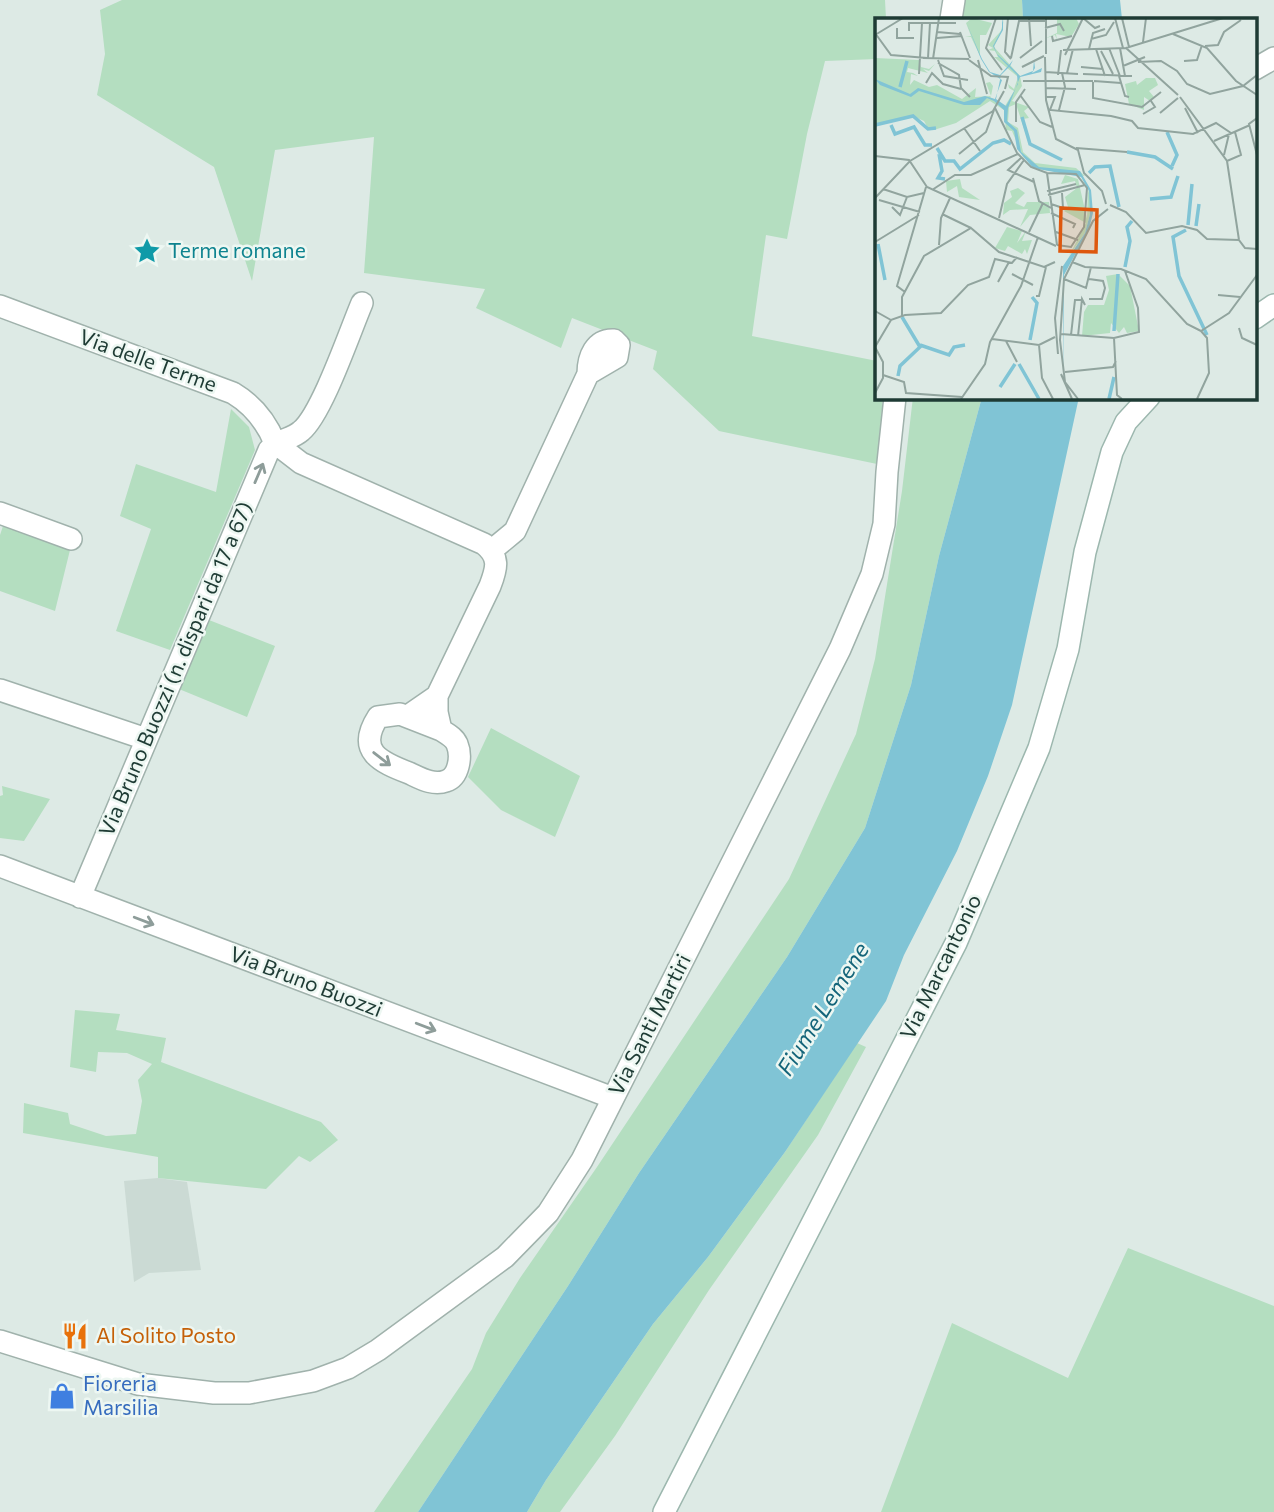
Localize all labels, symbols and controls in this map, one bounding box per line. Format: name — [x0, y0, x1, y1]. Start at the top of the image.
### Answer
inset map — [875, 18, 1256, 399]
place icon: Terme romane — [132, 236, 162, 266]
place label: Terme romane — [168, 237, 306, 262]
street label: Via delle Terme — [76, 323, 221, 396]
one-way arrow — [253, 462, 266, 484]
street label: Via Bruno Buozzi (n. dispari da 17 a 67) — [93, 498, 257, 839]
one-way arrow — [373, 752, 391, 767]
street label: Via Marcantonio — [894, 890, 986, 1043]
one-way arrow — [133, 916, 154, 928]
water label: Fiume Lemene — [770, 937, 874, 1080]
street label: Via Bruno Buozzi — [227, 940, 386, 1021]
street label: Via Santi Martiri — [602, 949, 695, 1099]
one-way arrow — [414, 1022, 436, 1034]
restaurant icon: Al Solito Posto — [60, 1321, 90, 1351]
place label: Al Solito Posto — [96, 1322, 236, 1347]
place label: Fioreria Marsilia — [83, 1370, 159, 1419]
shop icon: Fioreria Marsilia — [47, 1381, 77, 1411]

